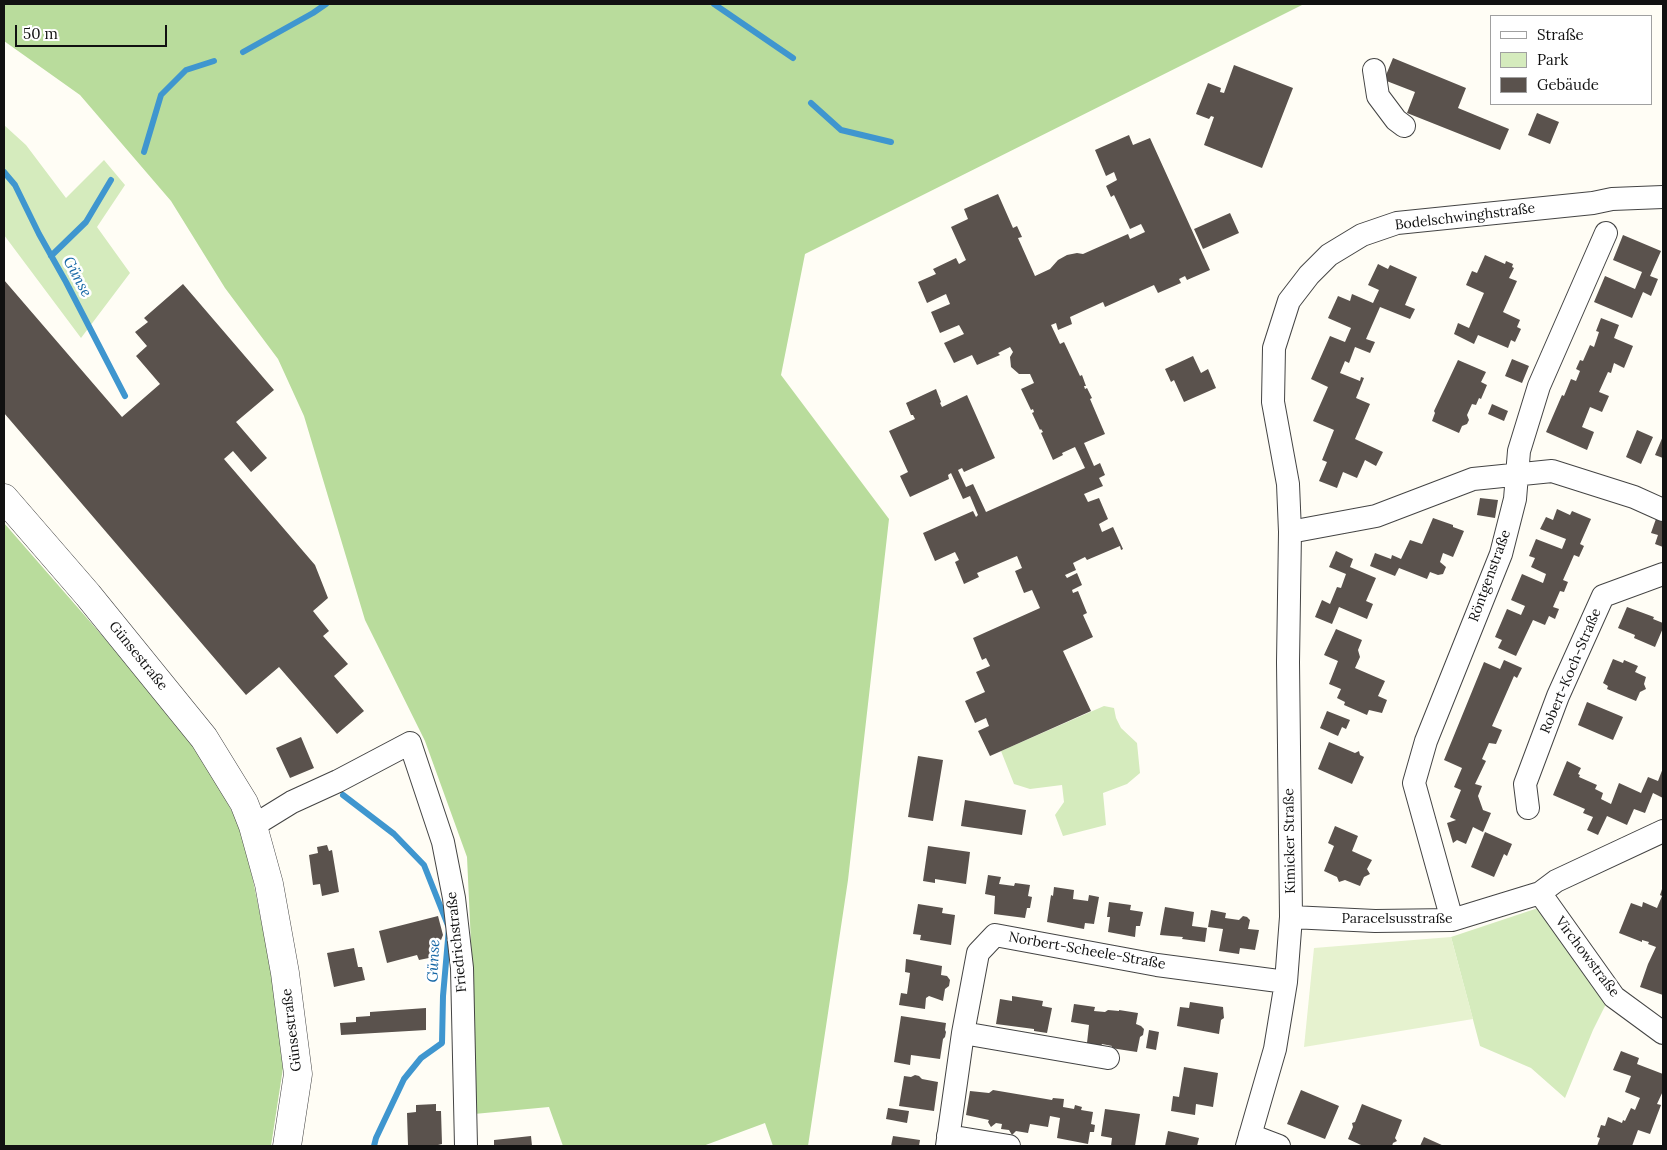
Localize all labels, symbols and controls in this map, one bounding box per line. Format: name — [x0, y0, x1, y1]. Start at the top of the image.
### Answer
scale bar — [18, 15, 170, 47]
legend — [1490, 15, 1652, 105]
text: 50 m — [23, 24, 58, 43]
text: Straße — [1537, 25, 1584, 44]
text: Park — [1537, 50, 1568, 69]
text: Gebäude — [1537, 75, 1599, 94]
street label: Bodelschwinghstraße — [1394, 200, 1536, 234]
water label: Günse — [59, 254, 95, 300]
street label: Röntgenstraße — [1466, 528, 1514, 624]
street label: Robert-Koch-Straße — [1537, 606, 1605, 736]
street label: Günsestraße — [105, 618, 171, 694]
street label: Kimicker Straße — [1281, 788, 1299, 894]
street label: Friedrichstraße — [443, 891, 471, 993]
street label: Paracelsusstraße — [1341, 911, 1453, 927]
street label: Virchowstraße — [1551, 914, 1623, 1000]
street label: Norbert-Scheele-Straße — [1007, 929, 1167, 973]
water label: Günse — [424, 939, 444, 983]
street label: Günsestraße — [279, 987, 305, 1073]

